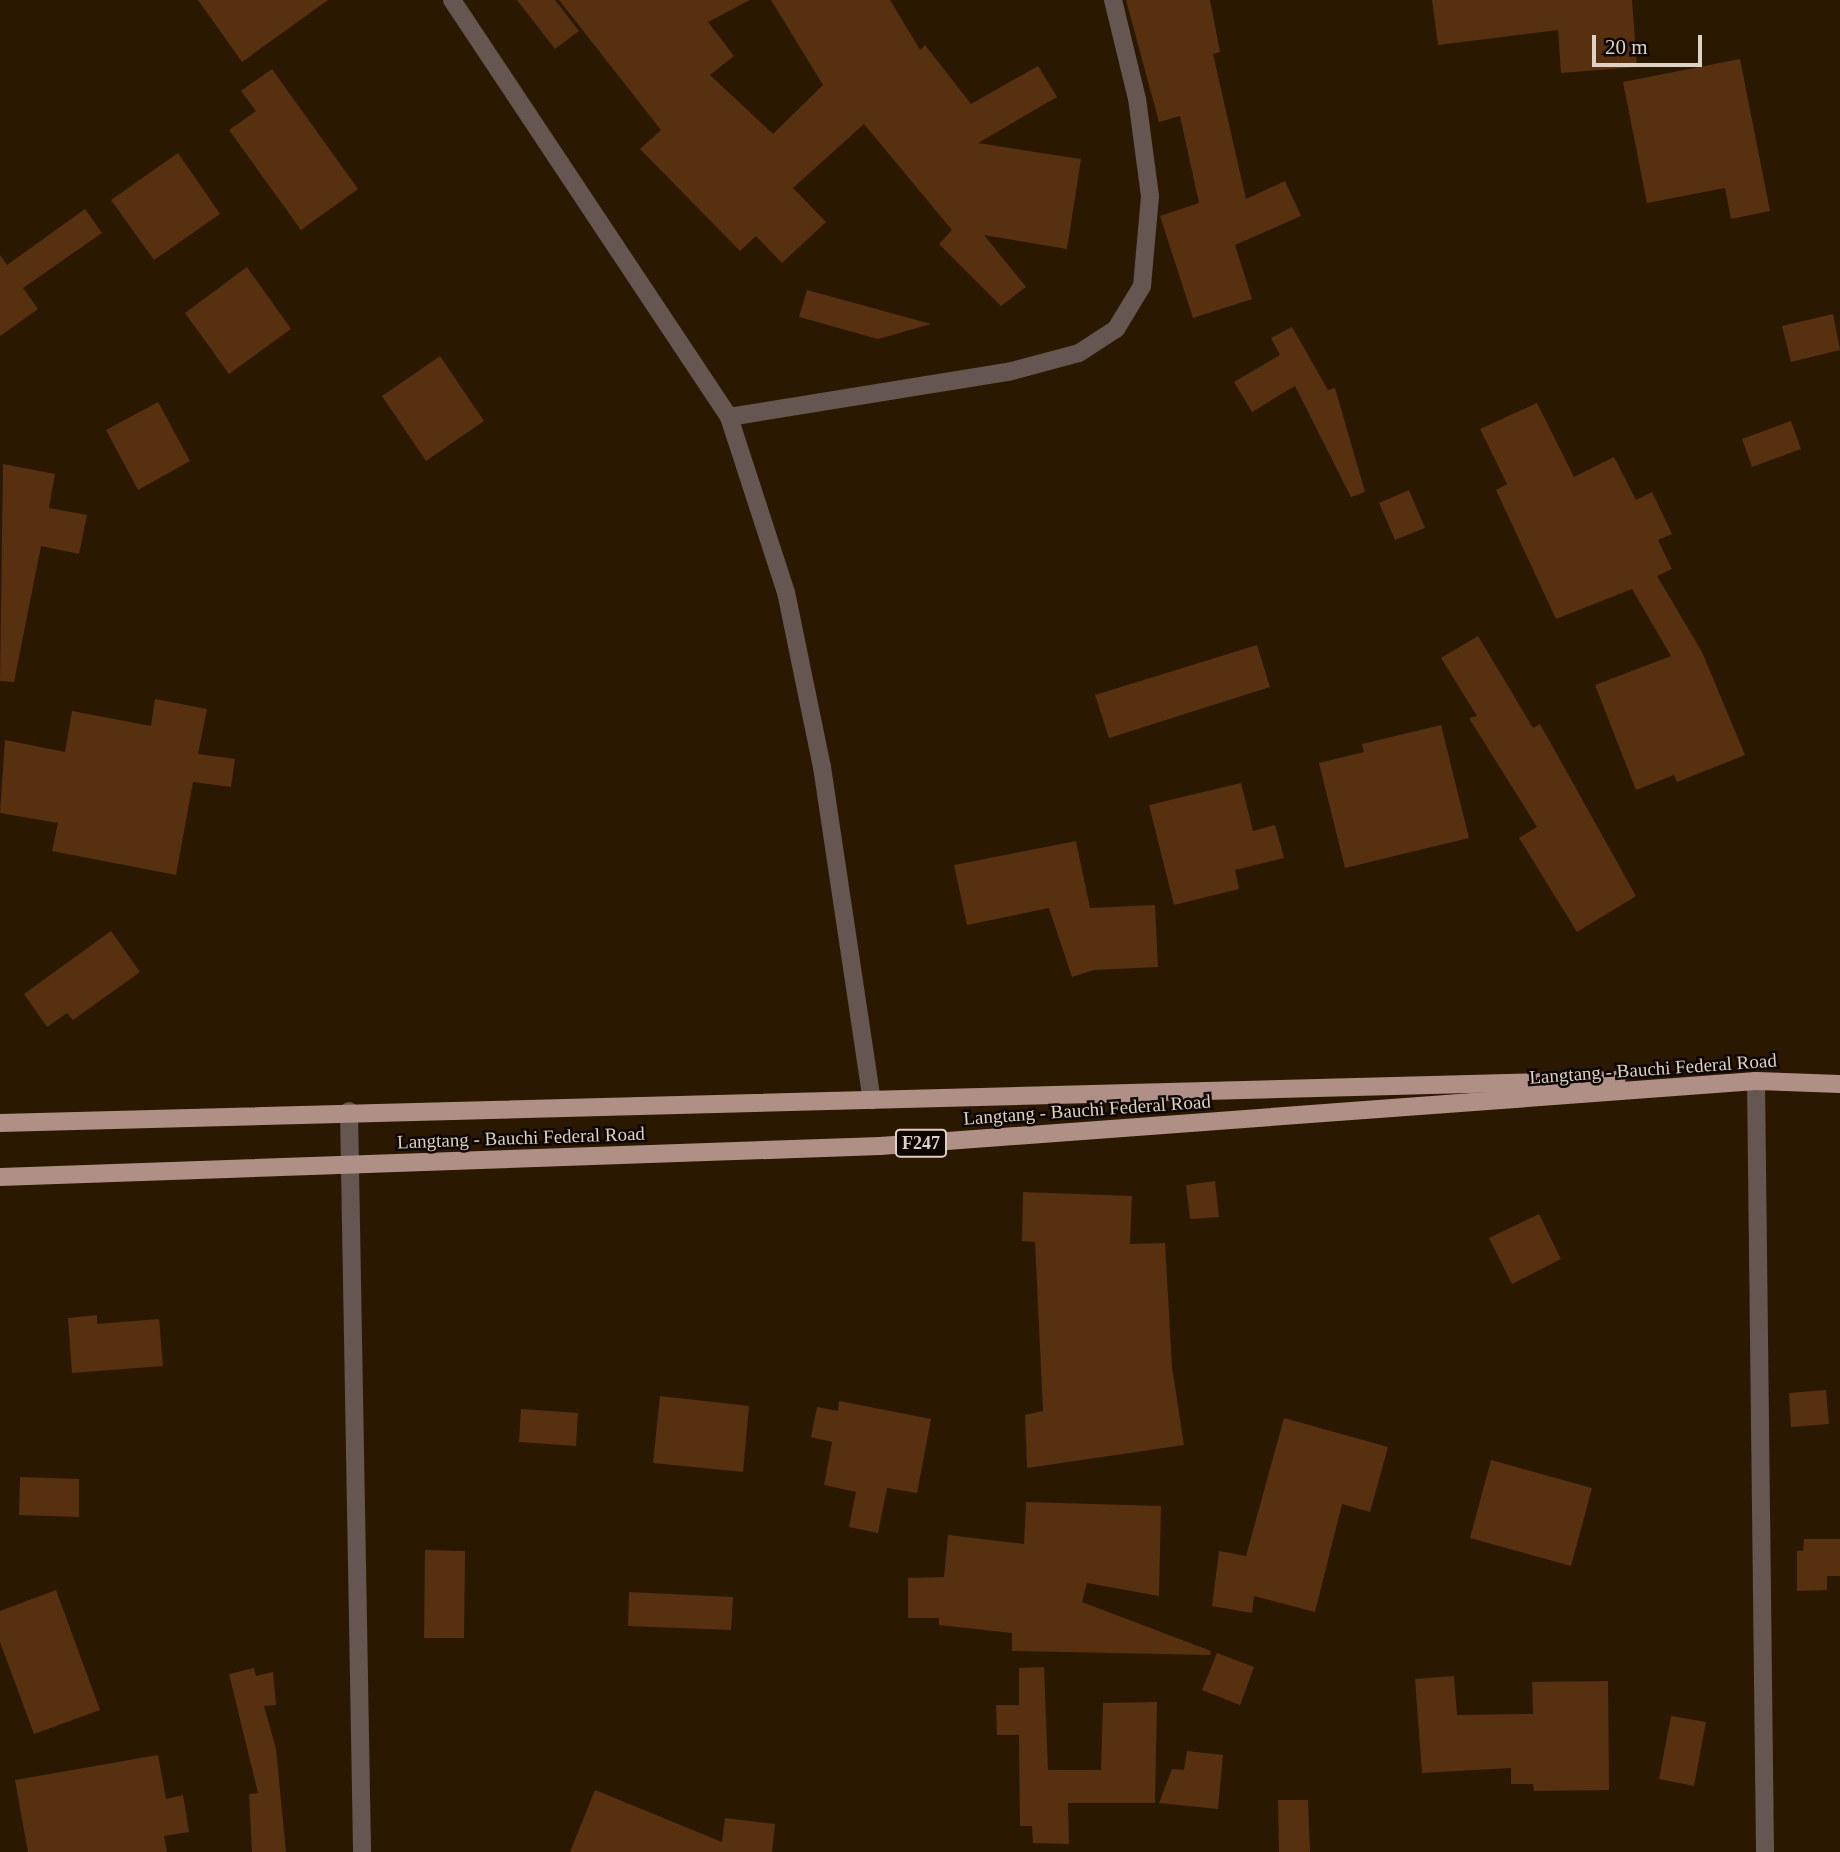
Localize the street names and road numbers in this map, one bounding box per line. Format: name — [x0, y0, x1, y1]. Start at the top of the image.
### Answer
street label: Langtang - Bauchi Federal Road — [1529, 1049, 1777, 1089]
street label: Langtang - Bauchi Federal Road — [963, 1090, 1211, 1130]
street label: Langtang - Bauchi Federal Road — [397, 1122, 645, 1154]
road number: F247 — [895, 1128, 947, 1158]

